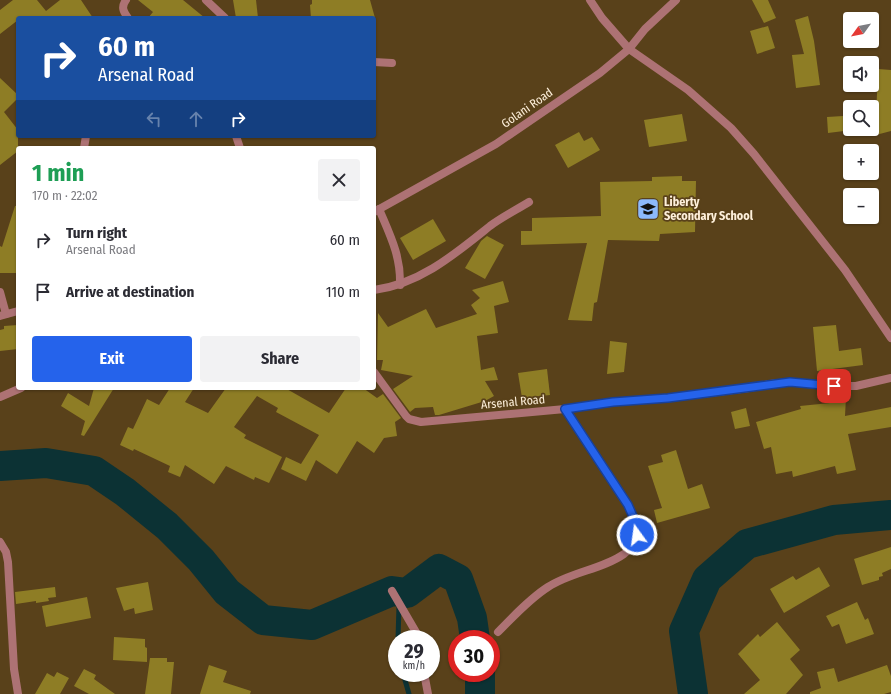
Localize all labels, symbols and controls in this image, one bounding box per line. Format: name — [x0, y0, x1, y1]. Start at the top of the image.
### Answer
north arrow — [843, 12, 879, 48]
map controls — [843, 12, 879, 224]
text: 60 m — [98, 30, 155, 63]
icon: right — [32, 32, 84, 84]
button: sound — [843, 56, 879, 92]
text: Arsenal Road — [98, 64, 195, 86]
street label: Golani Road — [499, 85, 555, 131]
button: search — [843, 100, 879, 136]
icon: left — [143, 108, 165, 130]
icon: ahead — [185, 108, 207, 130]
icon: right — [227, 108, 249, 130]
button: + — [843, 144, 879, 180]
text: 1 min — [32, 159, 84, 187]
button: close — [318, 159, 360, 201]
text: 170 m · 22:02 — [32, 188, 97, 203]
button: − — [843, 188, 879, 224]
place label: Liberty Secondary School — [664, 195, 754, 223]
school or university icon: Liberty Secondary School — [635, 196, 661, 222]
text: Turn right — [66, 224, 127, 242]
icon: right — [32, 229, 54, 251]
text: 60 m — [330, 231, 360, 249]
text: Arsenal Road — [66, 242, 136, 257]
icon: arrive — [32, 281, 54, 303]
text: Arrive at destination — [66, 283, 194, 301]
text: 110 m — [326, 283, 360, 301]
button: Exit — [32, 336, 192, 382]
button: Share — [200, 336, 360, 382]
pin — [817, 369, 851, 403]
icon: arrive — [823, 375, 845, 397]
street label: Arsenal Road — [480, 392, 546, 412]
position arrow — [616, 514, 658, 556]
speed limit sign: 30 — [448, 630, 500, 682]
text: 29 — [404, 639, 424, 663]
text: km/h — [403, 660, 425, 672]

